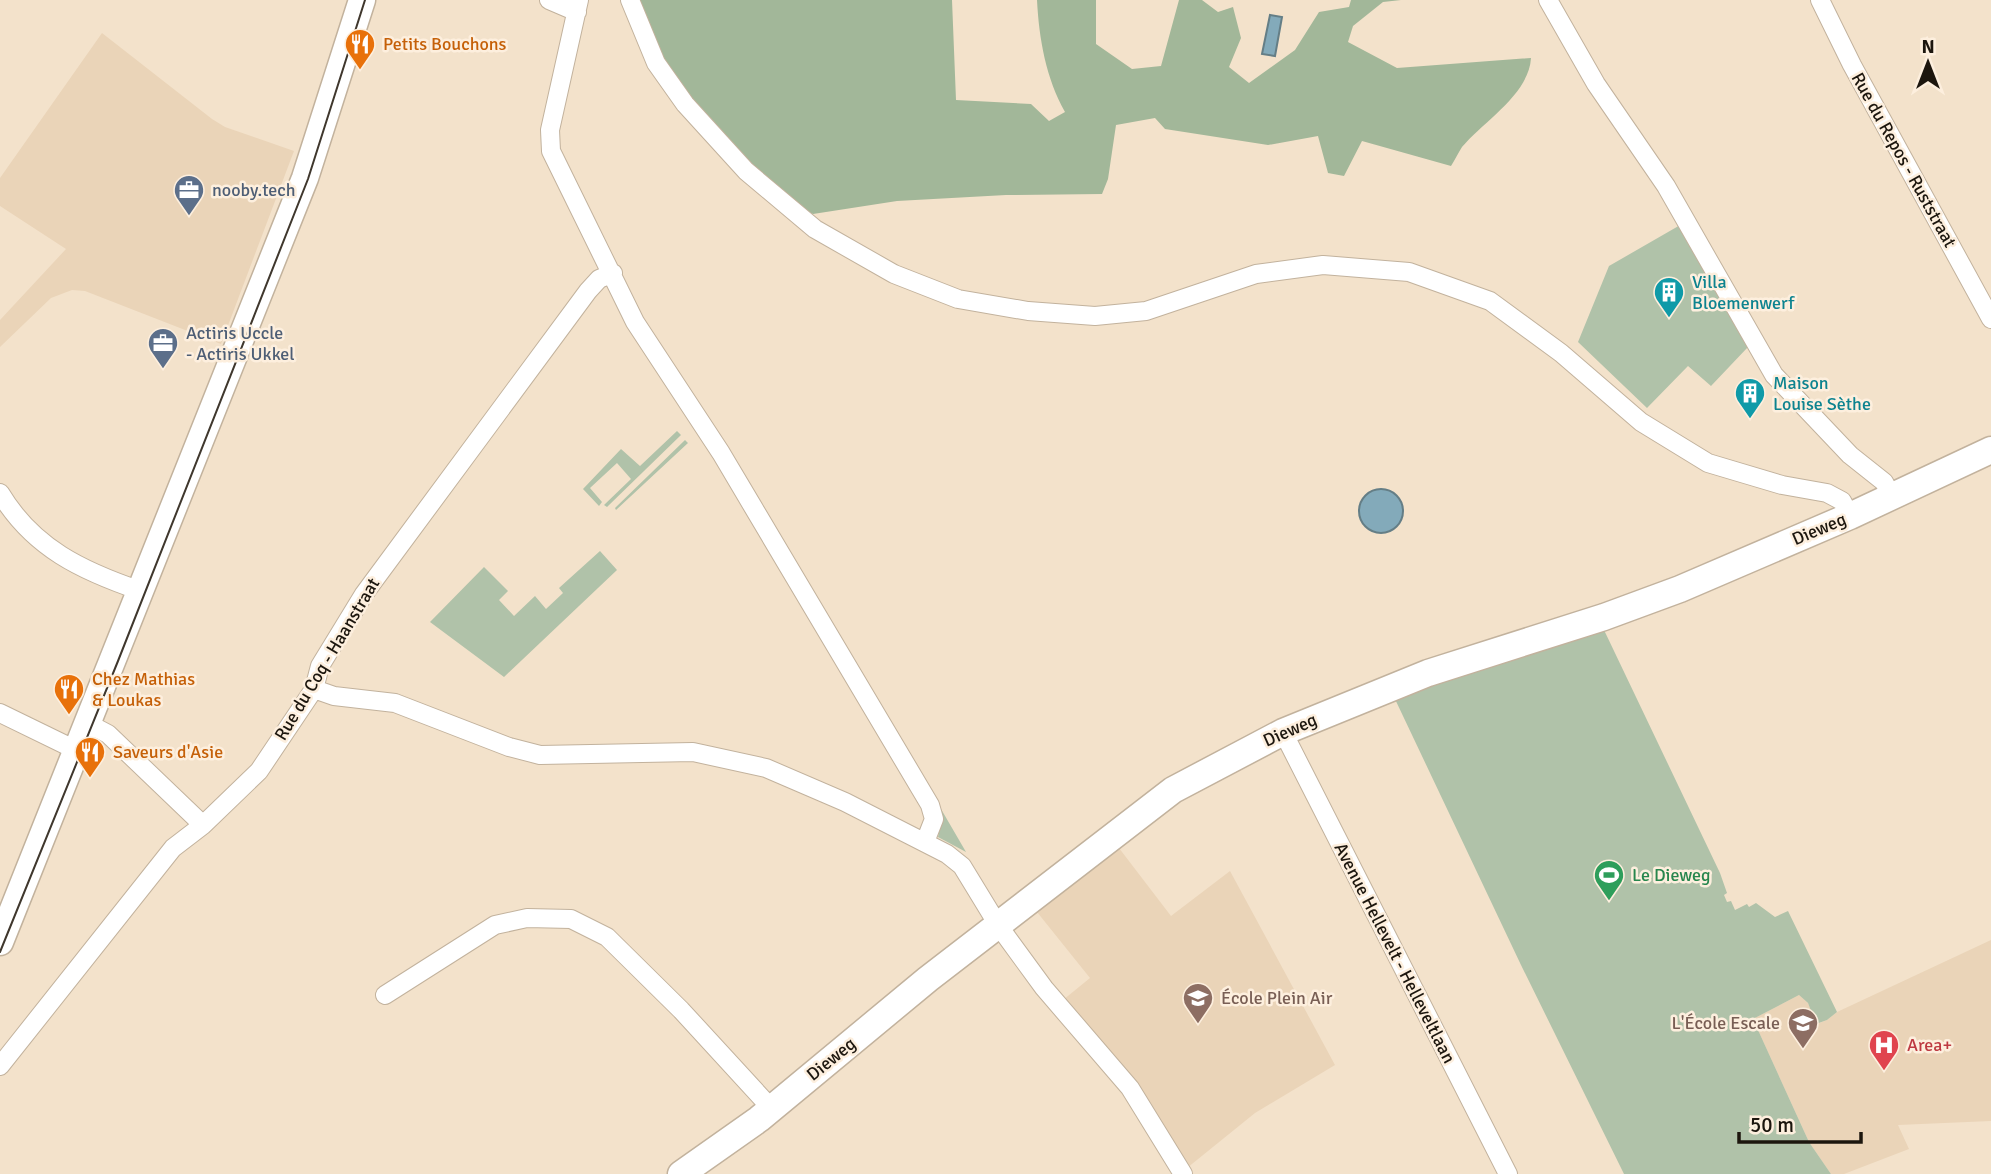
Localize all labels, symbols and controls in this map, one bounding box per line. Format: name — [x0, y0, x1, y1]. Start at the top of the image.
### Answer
restaurant icon: Petits Bouchons — [343, 27, 377, 71]
north arrow — [1893, 28, 1963, 98]
place label: Petits Bouchons — [383, 33, 507, 55]
text: N — [1921, 35, 1935, 59]
street label: Rue du Repos - Ruststraat — [1847, 69, 1961, 251]
office icon: nooby.tech — [172, 173, 206, 217]
place label: nooby.tech — [212, 179, 296, 201]
place label: Villa Bloemenwerf — [1692, 271, 1795, 314]
building icon: Villa Bloemenwerf — [1652, 275, 1686, 319]
place label: Actiris Uccle - Actiris Ukkel — [186, 322, 295, 365]
office icon: Actiris Uccle - Actiris Ukkel — [146, 326, 180, 370]
place label: Maison Louise Sèthe — [1773, 372, 1871, 415]
building icon: Maison Louise Sèthe — [1733, 376, 1767, 420]
street label: Dieweg — [1789, 508, 1849, 550]
street label: Rue du Coq - Haanstraat — [270, 574, 384, 744]
place label: Chez Mathias & Loukas — [92, 668, 195, 711]
restaurant icon: Chez Mathias & Loukas — [52, 672, 86, 716]
street label: Dieweg — [1260, 708, 1320, 752]
restaurant icon: Saveurs d'Asie — [73, 735, 107, 779]
place label: Saveurs d'Asie — [113, 741, 223, 763]
street label: Avenue Hellevelt - Helleveltlaan — [1330, 839, 1460, 1067]
sports icon: Le Dieweg — [1592, 858, 1626, 902]
place label: Le Dieweg — [1632, 864, 1711, 886]
school or university icon: École Plein Air — [1181, 981, 1215, 1025]
place label: École Plein Air — [1221, 987, 1333, 1009]
school or university icon: L'École Escale — [1786, 1006, 1820, 1050]
place label: L'École Escale — [1671, 1012, 1780, 1034]
hospital icon: Area+ — [1867, 1028, 1901, 1072]
street label: Dieweg — [802, 1033, 860, 1085]
place label: Area+ — [1907, 1034, 1952, 1056]
scale bar — [1739, 1100, 1862, 1144]
text: 50 m — [1750, 1112, 1794, 1138]

